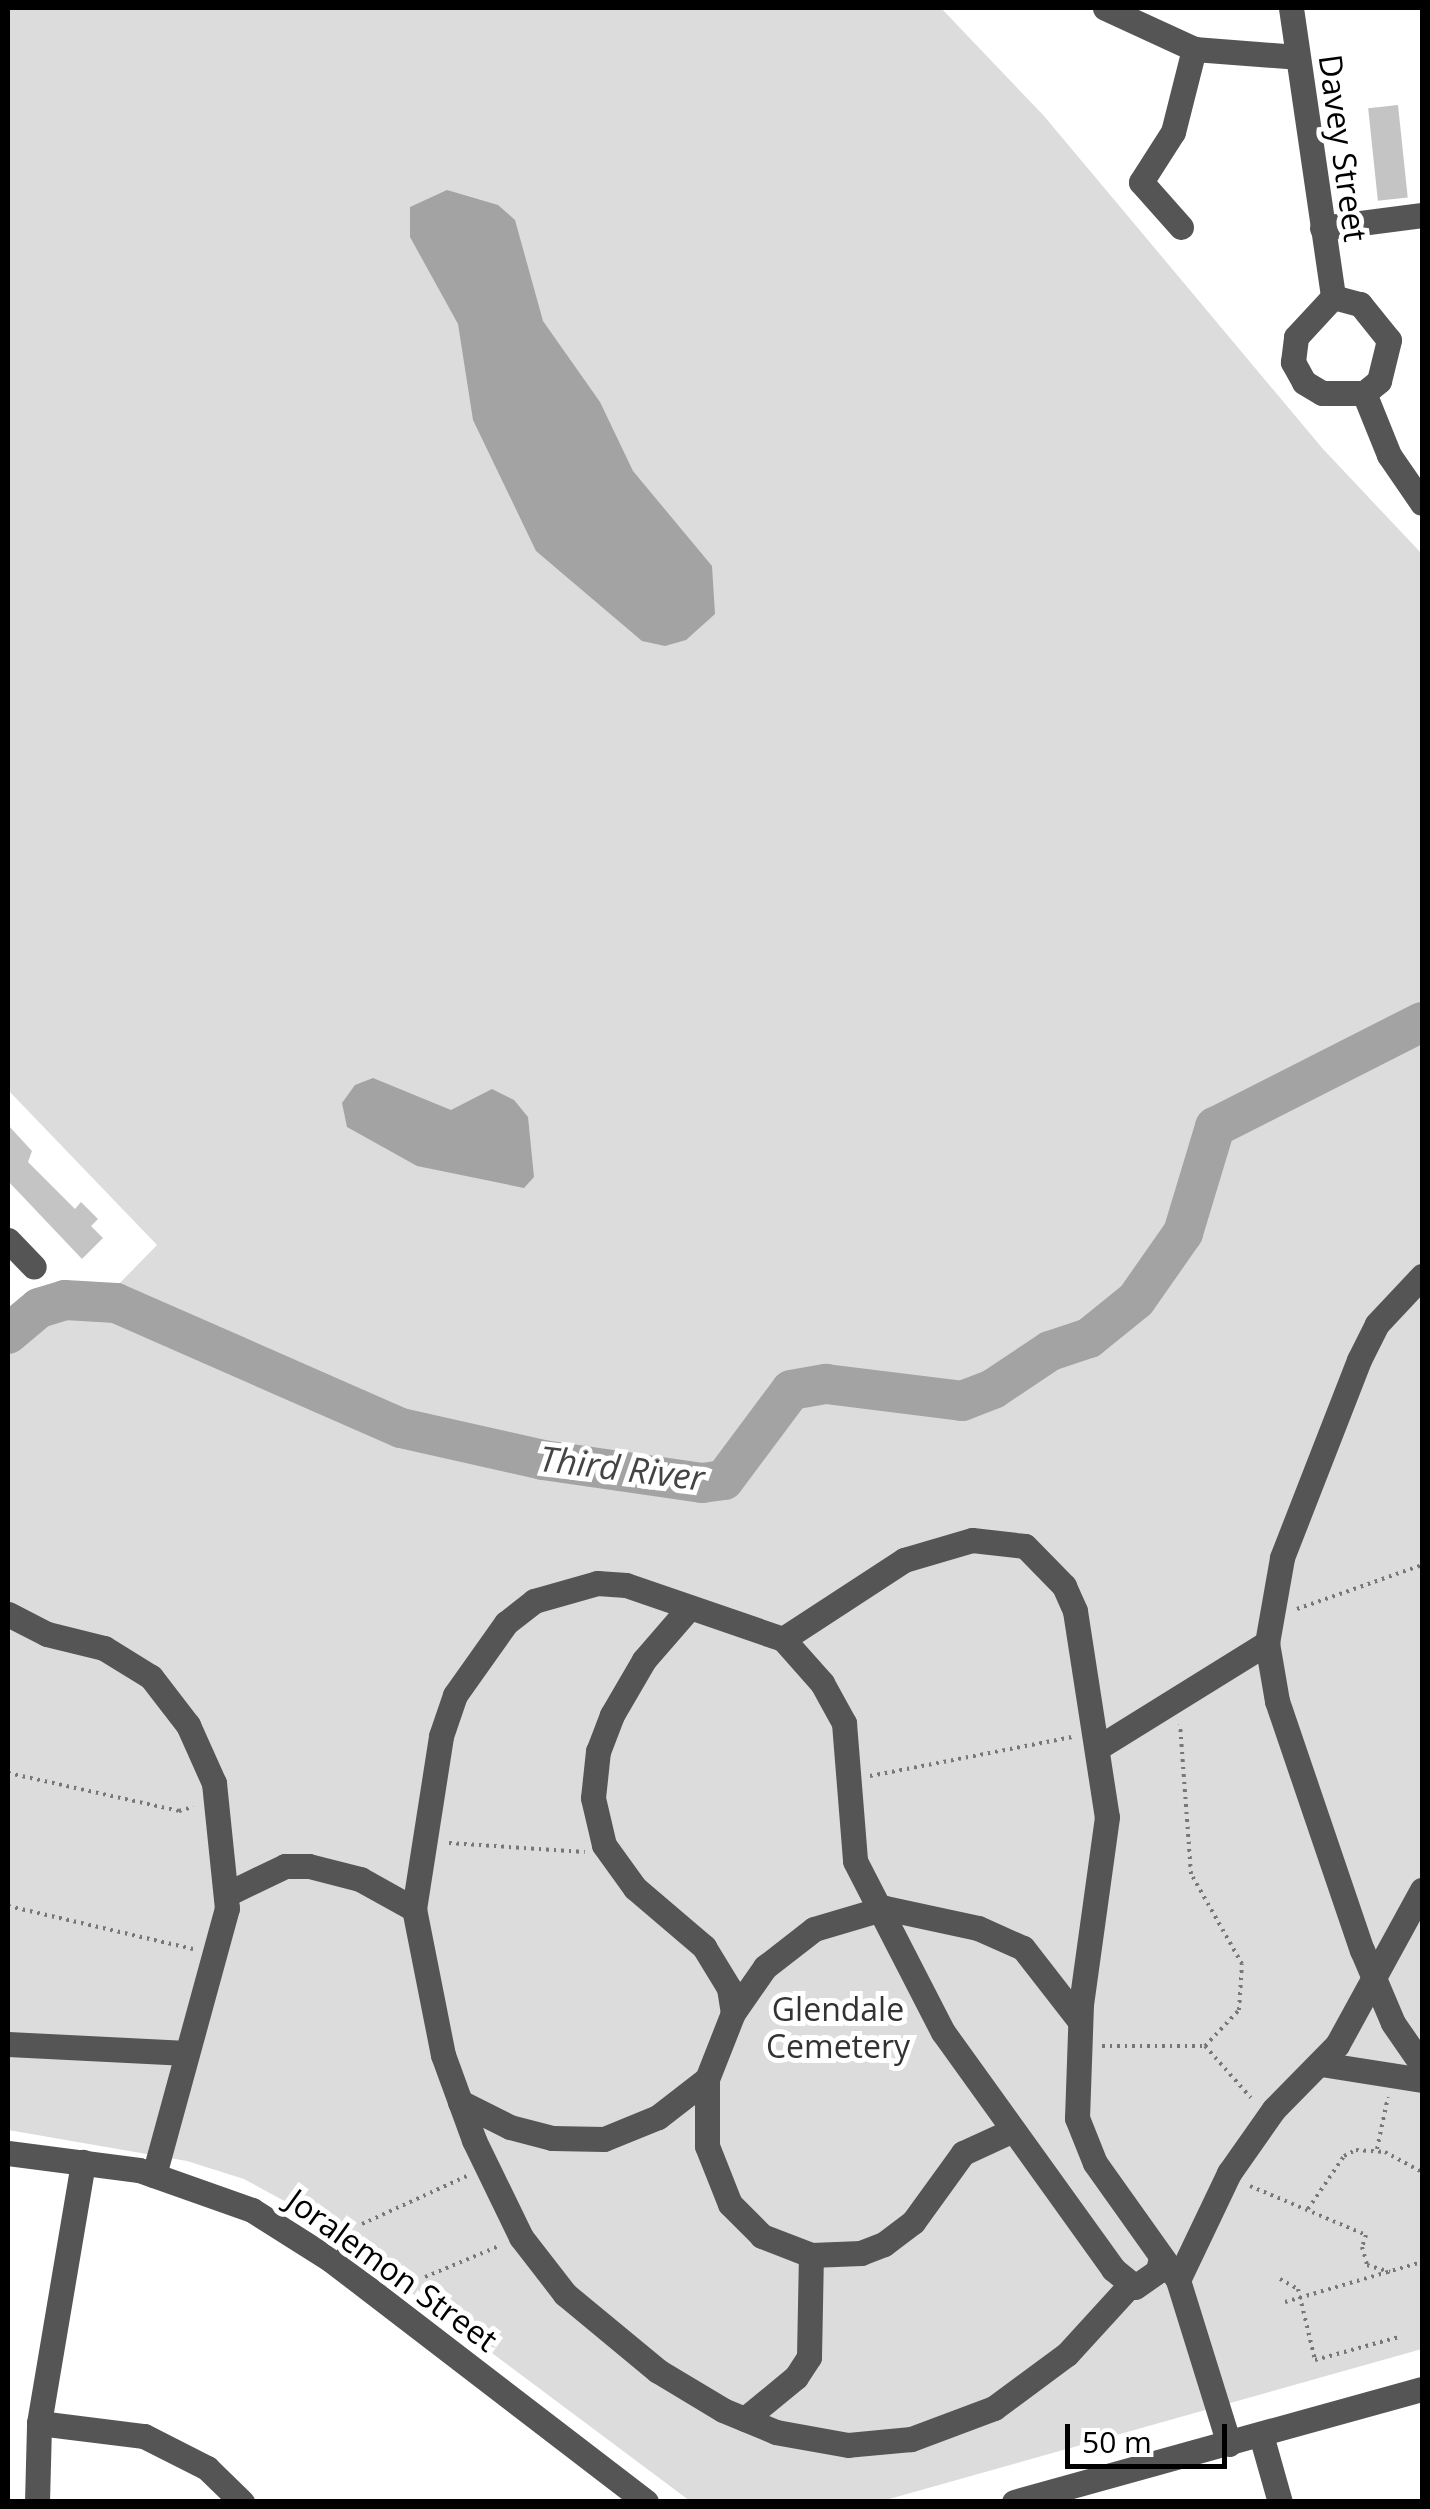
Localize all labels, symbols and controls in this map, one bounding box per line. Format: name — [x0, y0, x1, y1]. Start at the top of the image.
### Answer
street label: Davey Street — [1311, 52, 1375, 244]
water label: Third River — [537, 1437, 707, 1499]
park label: Glendale Cemetery — [766, 1991, 910, 2066]
street label: Joralemon Street — [279, 2181, 505, 2359]
scale bar — [1070, 2404, 1232, 2466]
text: 50 m — [1082, 2421, 1152, 2462]

